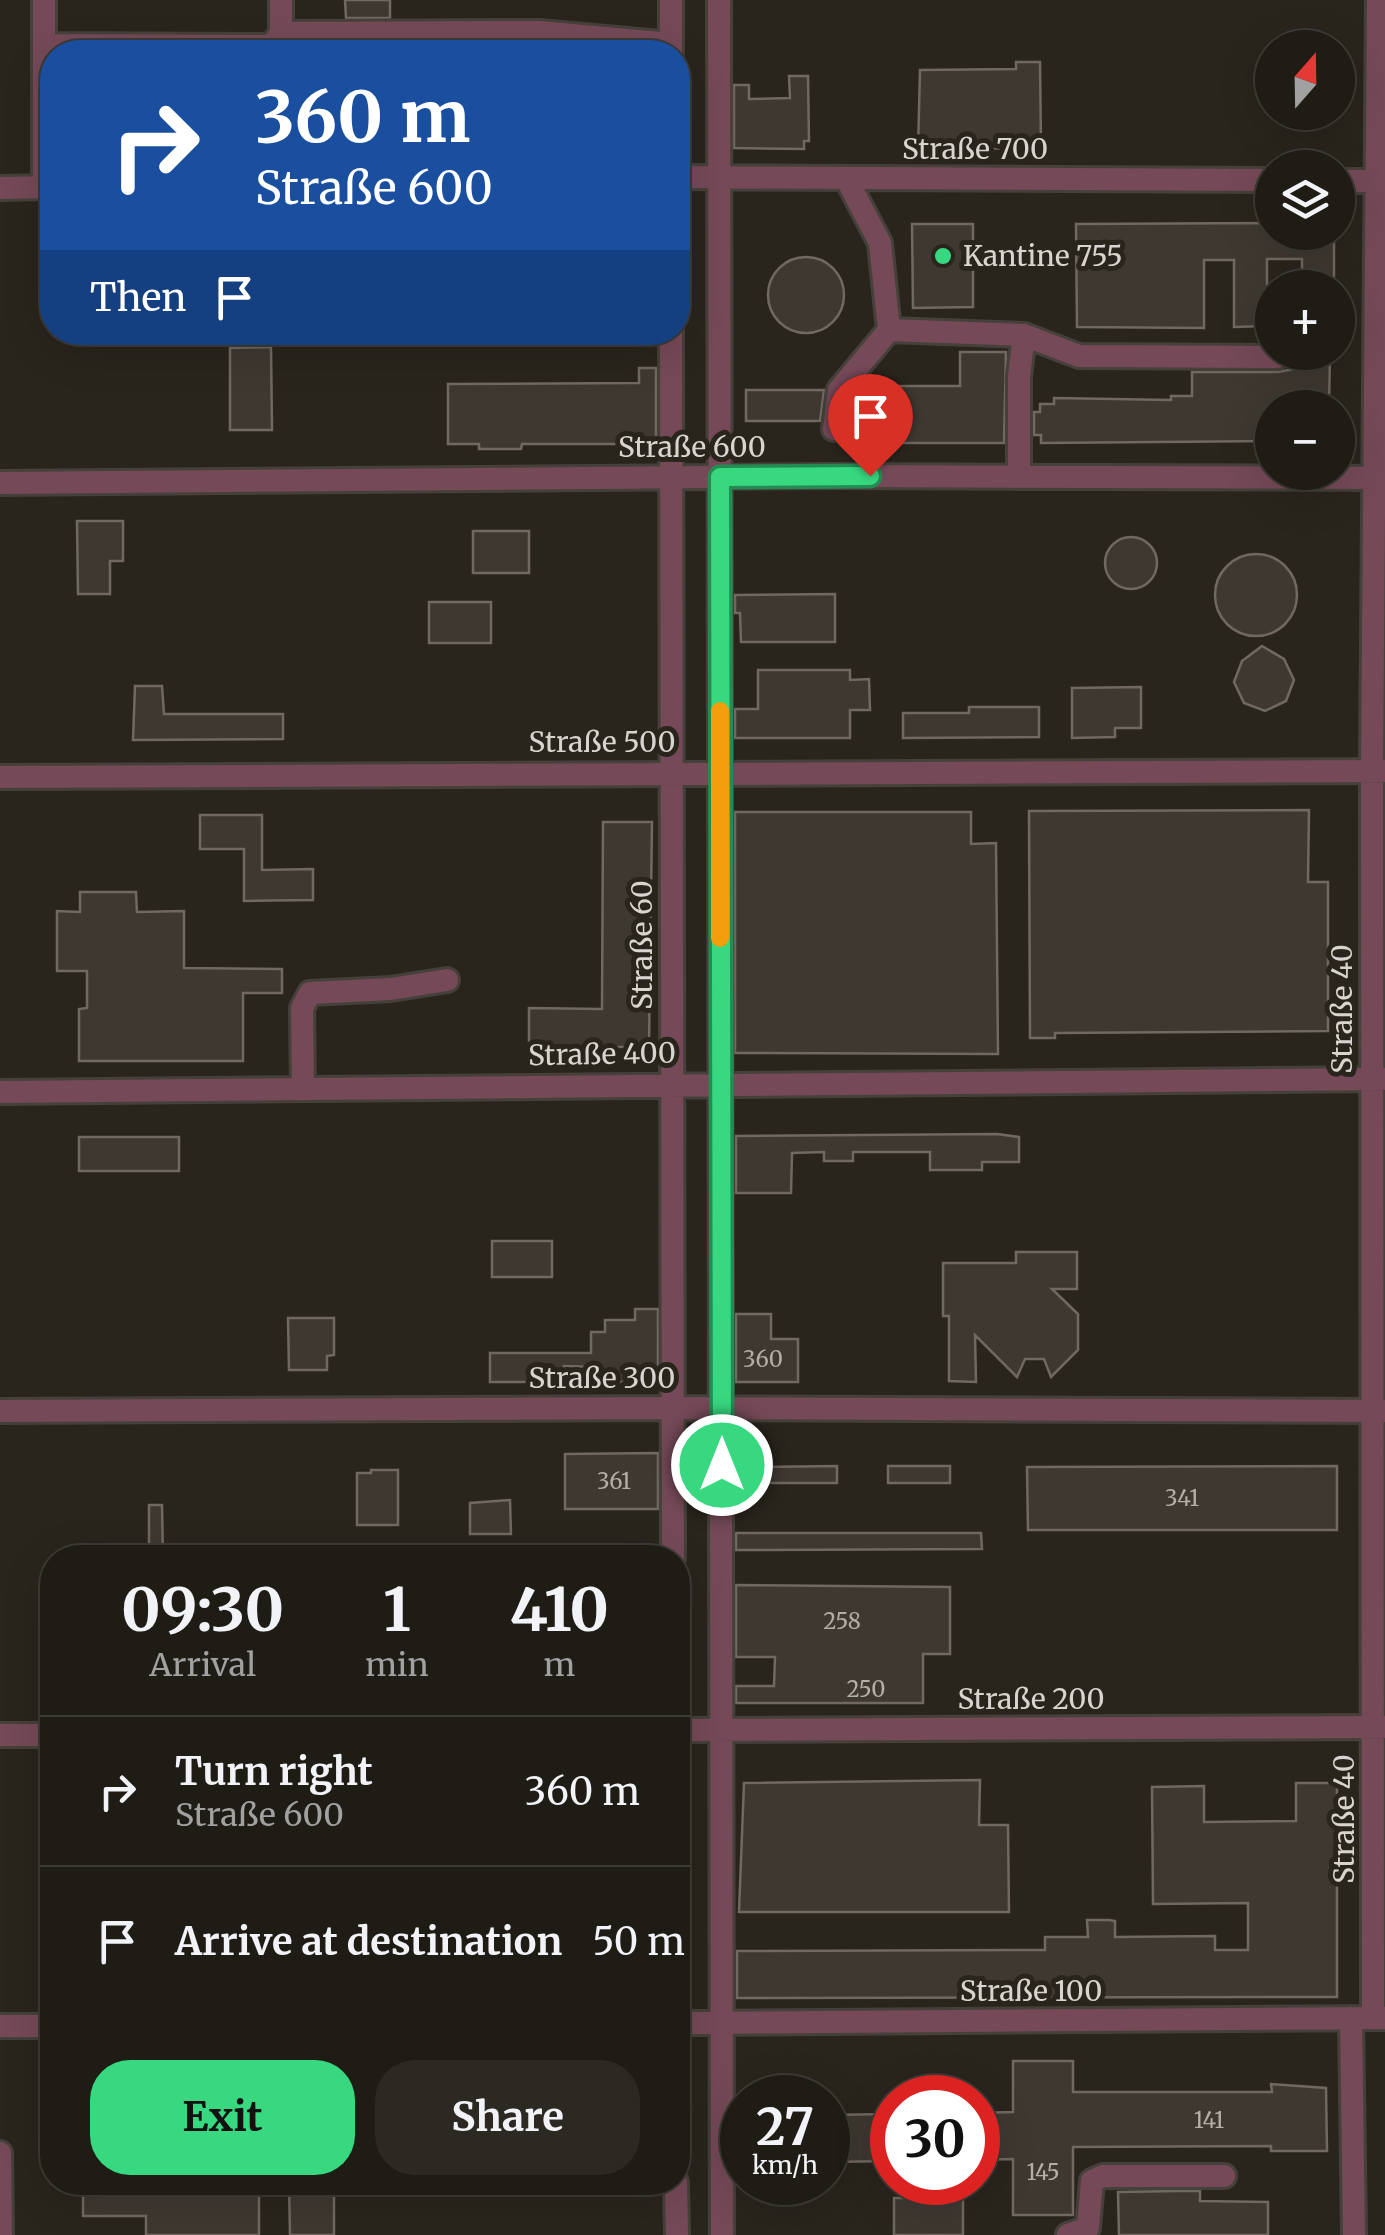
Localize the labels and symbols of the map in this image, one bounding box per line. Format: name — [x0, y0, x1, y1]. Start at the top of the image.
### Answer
north arrow — [1255, 30, 1355, 130]
street label: Straße 700 — [902, 131, 1048, 167]
place label: Kantine 755 — [963, 238, 1123, 274]
marker: Kantine 755 — [932, 245, 954, 267]
pin — [828, 374, 913, 477]
street label: Straße 600 — [618, 429, 766, 465]
street label: Straße 500 — [529, 724, 675, 760]
street label: Straße 60 — [624, 880, 660, 1010]
street label: Straße 40 — [1324, 944, 1360, 1074]
street label: Straße 400 — [528, 1035, 676, 1073]
house number: 360 — [743, 1345, 783, 1373]
street label: Straße 300 — [529, 1360, 675, 1396]
position arrow — [670, 1413, 774, 1517]
house number: 361 — [597, 1467, 631, 1495]
house number: 341 — [1165, 1484, 1199, 1512]
house number: 258 — [823, 1607, 861, 1635]
house number: 250 — [847, 1675, 885, 1703]
street label: Straße 200 — [957, 1681, 1105, 1717]
street label: Straße 40 — [1326, 1754, 1362, 1884]
street label: Straße 100 — [960, 1973, 1102, 2009]
speed limit sign: 30 — [870, 2075, 1000, 2205]
house number: 141 — [1194, 2106, 1224, 2134]
house number: 145 — [1026, 2158, 1060, 2186]

